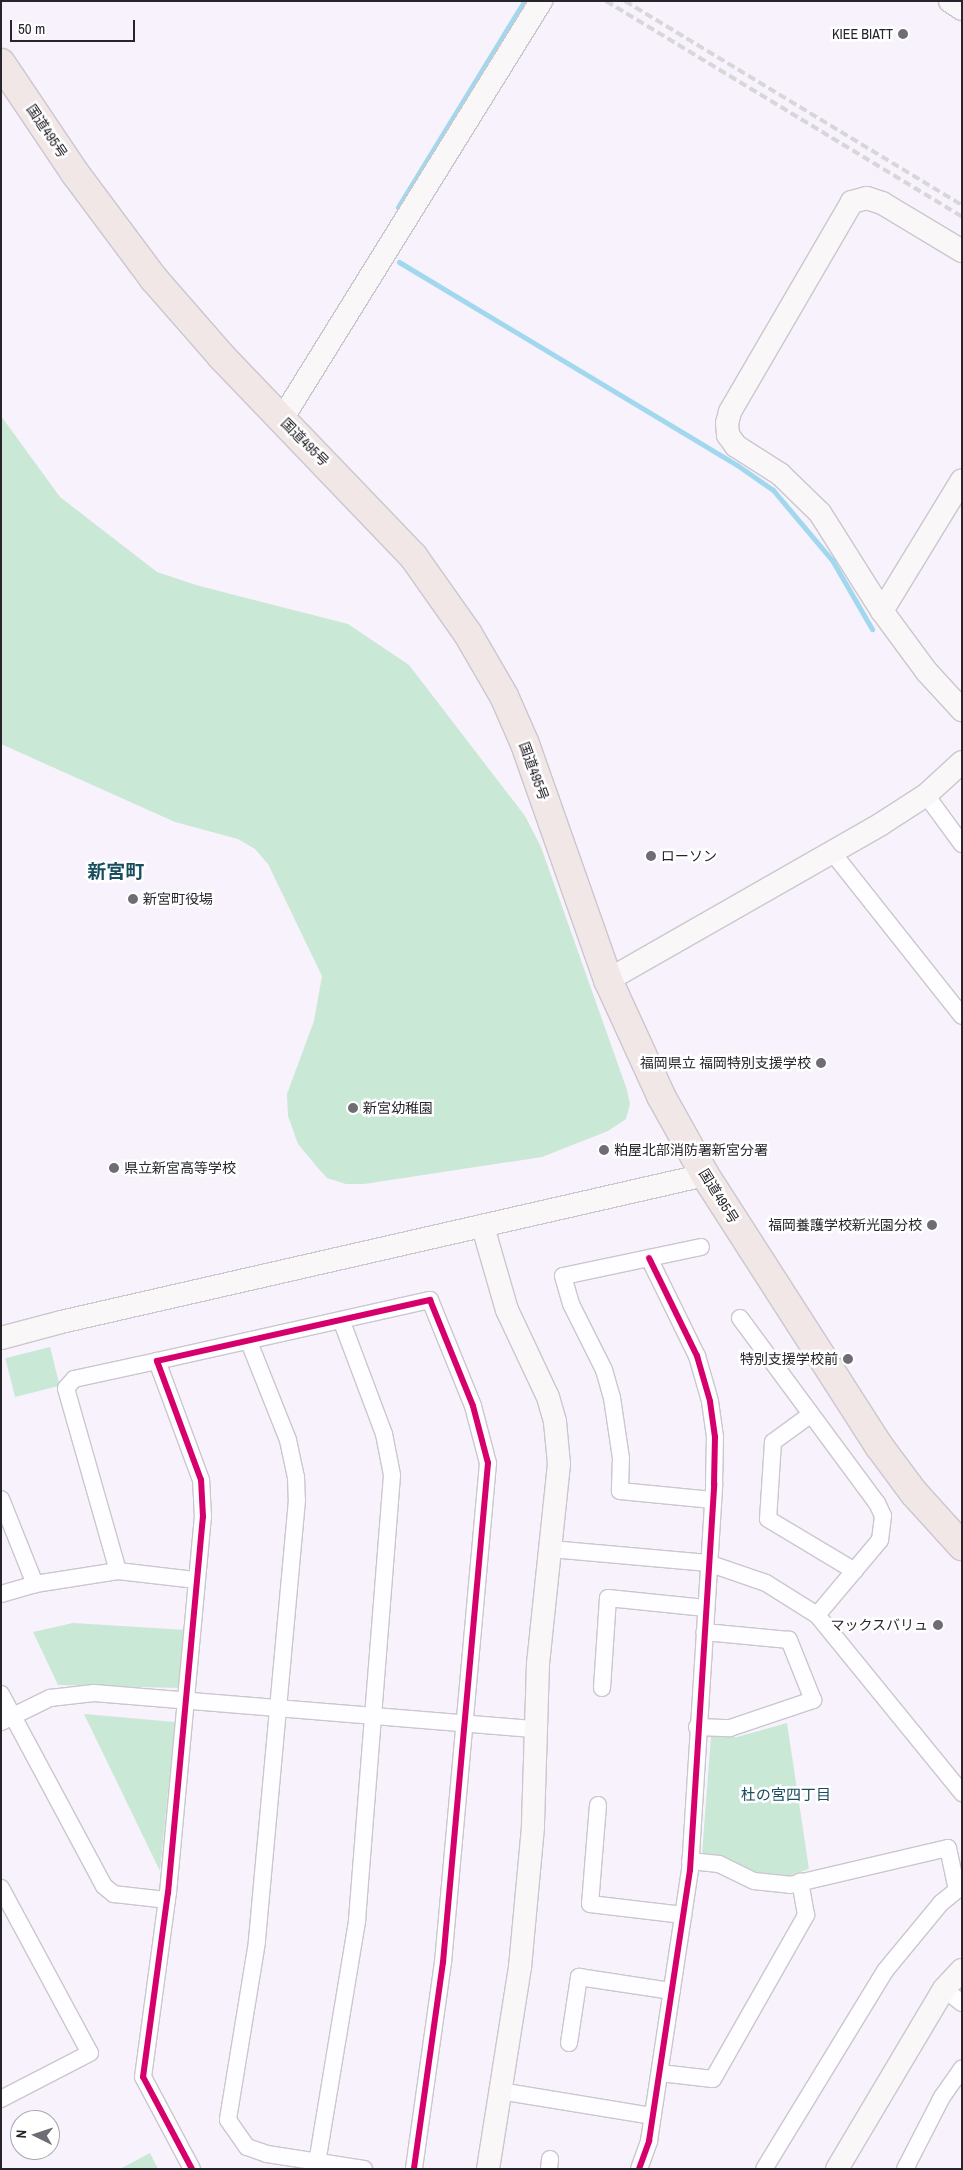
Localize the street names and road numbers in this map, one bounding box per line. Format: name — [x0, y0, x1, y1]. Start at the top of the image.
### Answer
street label: 国道495号 — [23, 101, 71, 161]
street label: 国道495号 — [277, 414, 333, 470]
street label: 国道495号 — [516, 739, 552, 803]
street label: 国道495号 — [696, 1166, 742, 1226]

